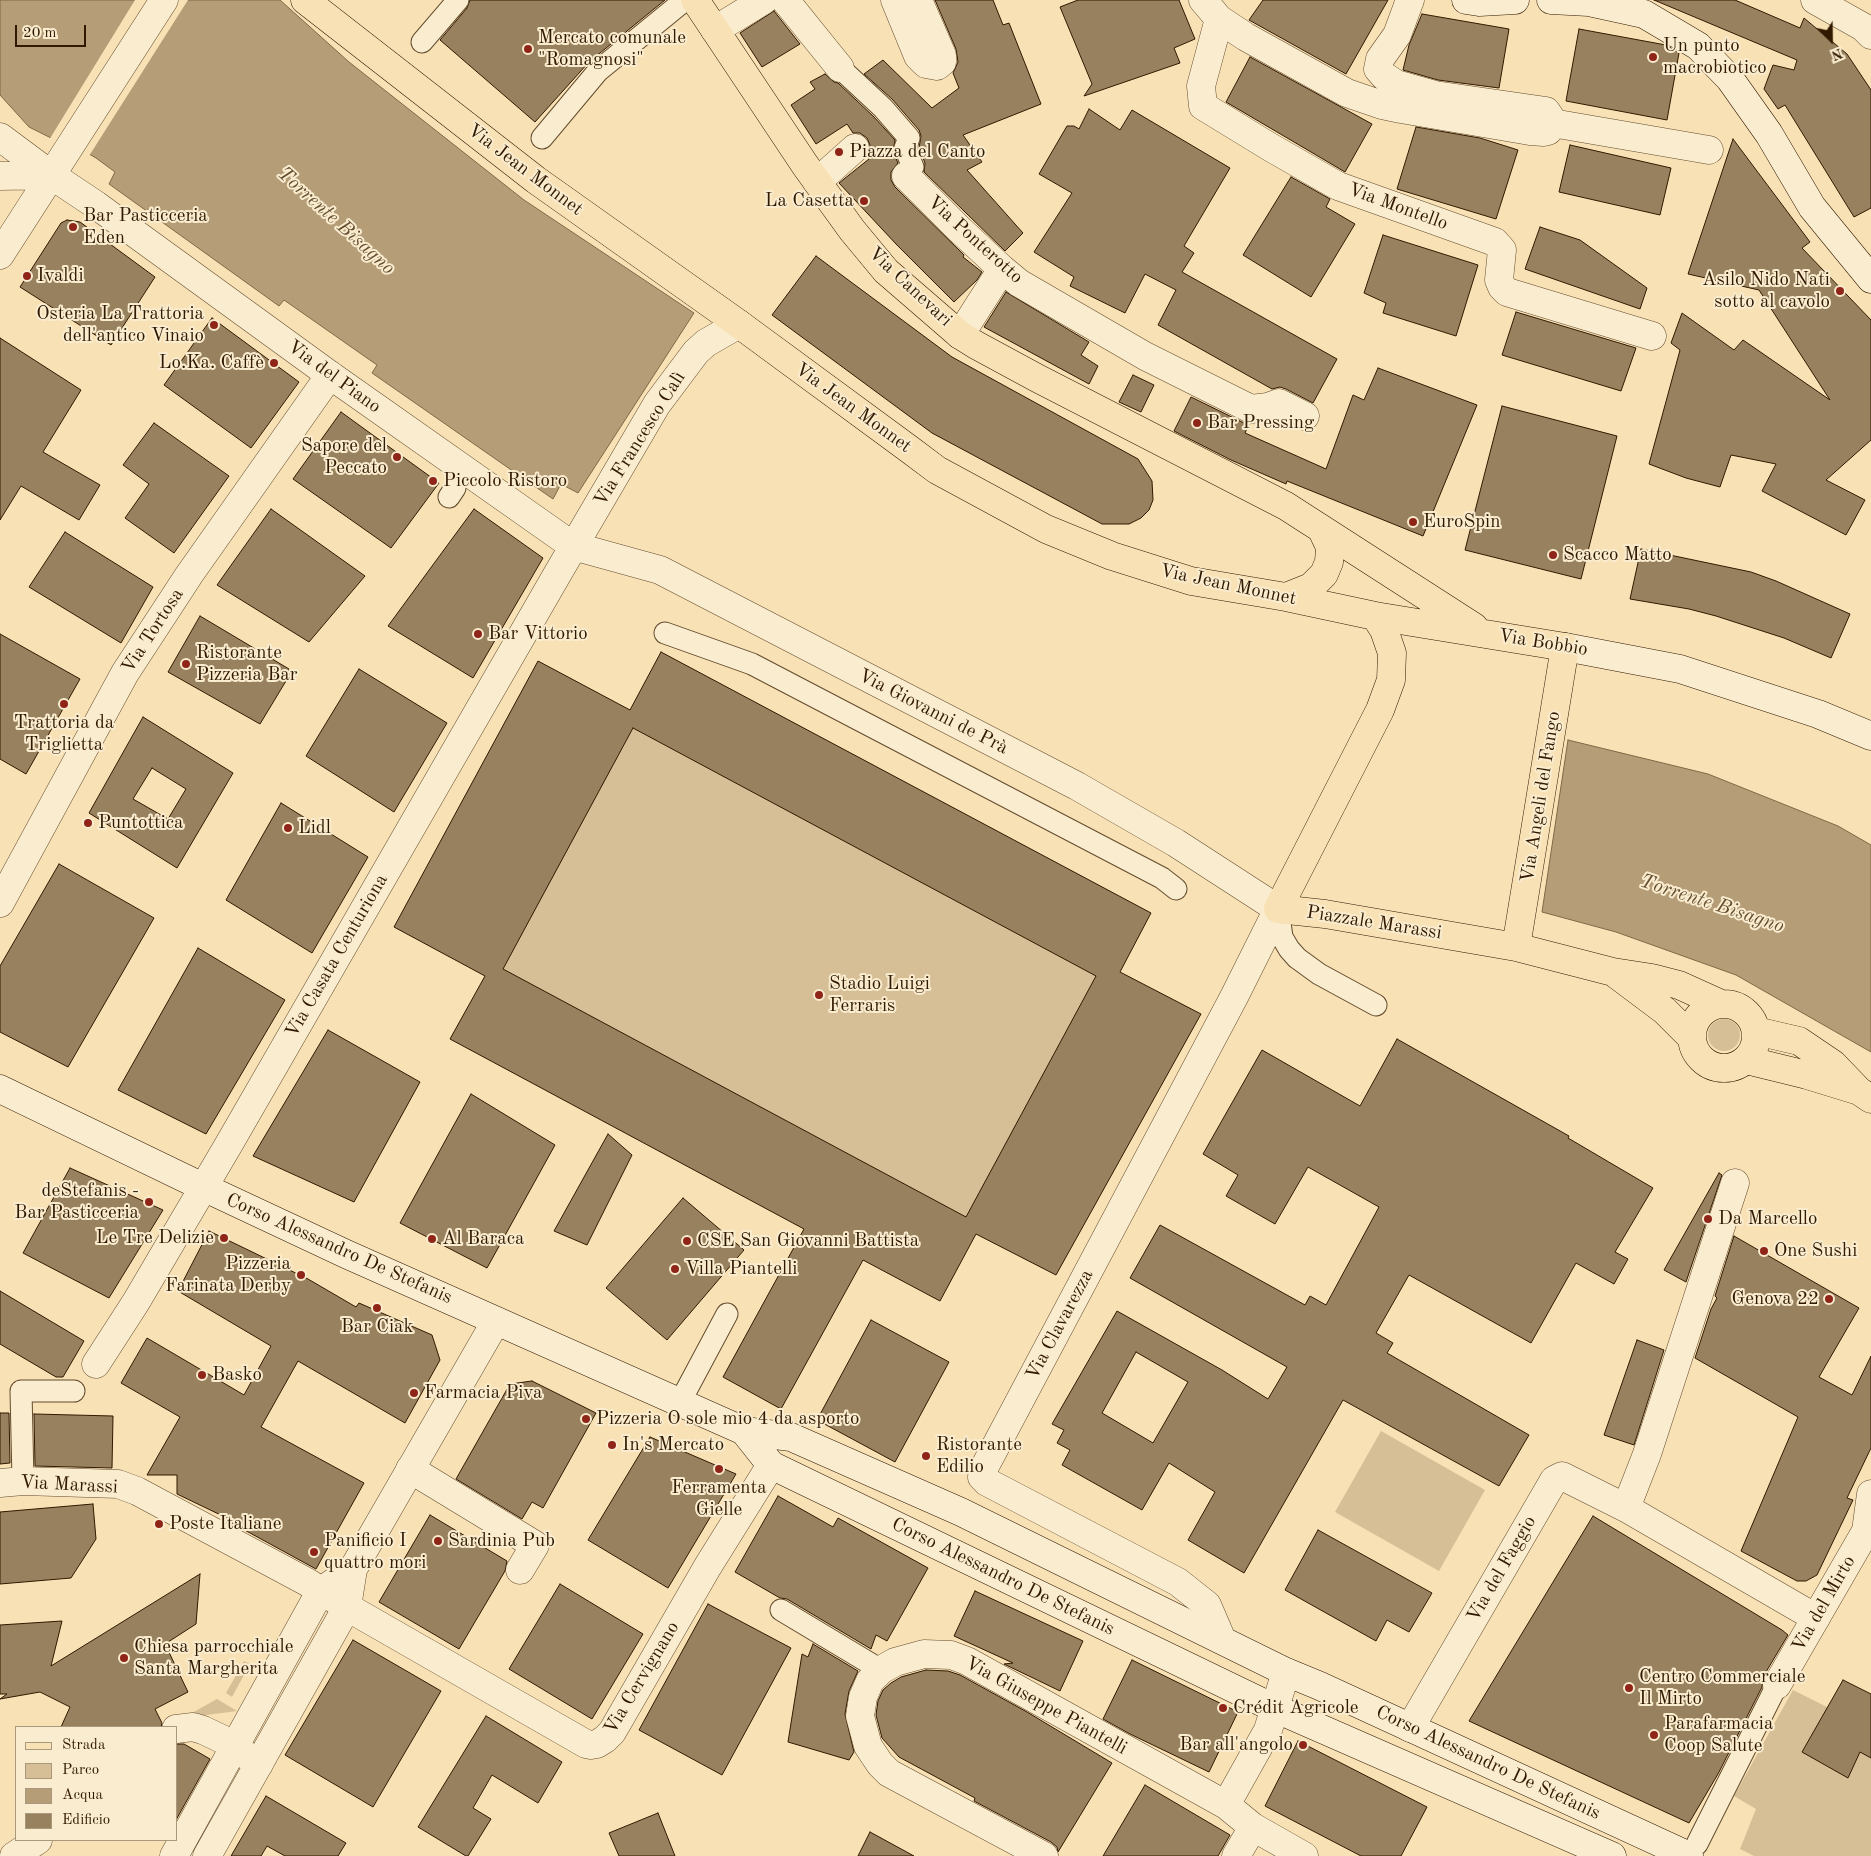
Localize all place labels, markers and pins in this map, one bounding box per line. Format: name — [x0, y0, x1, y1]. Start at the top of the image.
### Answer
place label: Mercato comunale "Romagnosi" — [538, 27, 686, 71]
place label: Un punto macrobiotico — [1663, 35, 1767, 79]
marker: Mercato comunale "Romagnosi" — [522, 43, 534, 55]
marker: Un punto macrobiotico — [1647, 51, 1659, 63]
place label: Piazza del Canto — [849, 141, 985, 163]
marker: Piazza del Canto — [833, 146, 845, 158]
place label: La Casetta — [765, 190, 854, 212]
marker: La Casetta — [858, 195, 870, 207]
place label: Bar Pasticceria Eden — [83, 205, 208, 249]
marker: Bar Pasticceria Eden — [67, 221, 79, 233]
place label: Ivaldi — [37, 265, 84, 287]
place label: Asilo Nido Nati sotto al cavolo — [1702, 269, 1830, 313]
marker: Ivaldi — [21, 270, 33, 282]
marker: Asilo Nido Nati sotto al cavolo — [1834, 285, 1846, 297]
place label: Osteria La Trattoria dell'antico Vinaio — [36, 303, 204, 347]
marker: Osteria La Trattoria dell'antico Vinaio — [208, 319, 220, 331]
place label: Lo.Ka. Caffè — [159, 352, 264, 374]
marker: Lo.Ka. Caffè — [268, 357, 280, 369]
place label: Bar Pressing — [1207, 412, 1314, 434]
marker: Bar Pressing — [1191, 417, 1203, 429]
place label: Sapore del Peccato — [301, 435, 387, 479]
marker: Sapore del Peccato — [391, 451, 403, 463]
place label: Piccolo Ristoro — [443, 470, 567, 492]
marker: Piccolo Ristoro — [427, 475, 439, 487]
place label: EuroSpin — [1423, 511, 1500, 533]
marker: EuroSpin — [1407, 516, 1419, 528]
place label: Scacco Matto — [1563, 544, 1672, 566]
marker: Scacco Matto — [1547, 549, 1559, 561]
place label: Bar Vittorio — [488, 623, 588, 645]
marker: Bar Vittorio — [472, 628, 484, 640]
place label: Ristorante Pizzeria Bar — [196, 642, 297, 686]
marker: Ristorante Pizzeria Bar — [180, 658, 192, 670]
marker: Trattoria da Triglietta — [58, 698, 70, 710]
place label: Trattoria da Triglietta — [14, 712, 114, 756]
place label: Puntottica — [98, 812, 183, 834]
marker: Puntottica — [82, 817, 94, 829]
place label: Lidl — [298, 817, 331, 839]
marker: Lidl — [282, 822, 294, 834]
place label: Stadio Luigi Ferraris — [829, 973, 930, 1017]
marker: Stadio Luigi Ferraris — [813, 989, 825, 1001]
place label: deStefanis - Bar Pasticceria — [14, 1180, 139, 1224]
marker: deStefanis - Bar Pasticceria — [143, 1196, 155, 1208]
place label: Da Marcello — [1718, 1208, 1817, 1230]
marker: Da Marcello — [1702, 1213, 1714, 1225]
place label: Le Tre Delizie — [96, 1227, 214, 1249]
place label: Al Baraca — [442, 1228, 524, 1250]
place label: CSE San Giovanni Battista — [697, 1230, 919, 1252]
marker: Le Tre Delizie — [218, 1232, 230, 1244]
marker: Al Baraca — [426, 1233, 438, 1245]
marker: CSE San Giovanni Battista — [681, 1235, 693, 1247]
place label: One Sushi — [1774, 1240, 1857, 1262]
marker: One Sushi — [1758, 1245, 1770, 1257]
place label: Pizzeria Farinata Derby — [165, 1253, 291, 1297]
place label: Villa Piantelli — [685, 1258, 797, 1280]
marker: Villa Piantelli — [669, 1263, 681, 1275]
marker: Pizzeria Farinata Derby — [295, 1269, 307, 1281]
place label: Genova 22 — [1731, 1288, 1819, 1310]
marker: Genova 22 — [1823, 1293, 1835, 1305]
marker: Bar Ciak — [371, 1302, 383, 1314]
place label: Bar Ciak — [341, 1316, 413, 1338]
place label: Basko — [212, 1364, 262, 1386]
marker: Basko — [196, 1369, 208, 1381]
place label: Farmacia Piva — [424, 1382, 542, 1404]
marker: Farmacia Piva — [408, 1387, 420, 1399]
place label: Pizzeria O sole mio 4 da asporto — [596, 1408, 859, 1430]
marker: Pizzeria O sole mio 4 da asporto — [580, 1413, 592, 1425]
place label: In's Mercato — [622, 1434, 724, 1456]
place label: Ristorante Edilio — [936, 1434, 1022, 1478]
marker: In's Mercato — [606, 1439, 618, 1451]
marker: Ristorante Edilio — [920, 1450, 932, 1462]
marker: Ferramenta Gielle — [713, 1463, 725, 1475]
place label: Ferramenta Gielle — [671, 1477, 767, 1521]
place label: Poste Italiane — [169, 1513, 281, 1535]
marker: Poste Italiane — [153, 1518, 165, 1530]
place label: Panificio I quattro mori — [324, 1530, 426, 1574]
place label: Sardinia Pub — [448, 1530, 555, 1552]
marker: Sardinia Pub — [432, 1535, 444, 1547]
marker: Panificio I quattro mori — [308, 1546, 320, 1558]
place label: Chiesa parrocchiale Santa Margherita — [134, 1636, 293, 1680]
marker: Chiesa parrocchiale Santa Margherita — [118, 1652, 130, 1664]
place label: Centro Commerciale Il Mirto — [1639, 1666, 1805, 1710]
marker: Centro Commerciale Il Mirto — [1623, 1682, 1635, 1694]
place label: Crédit Agricole — [1233, 1697, 1359, 1719]
marker: Crédit Agricole — [1217, 1702, 1229, 1714]
place label: Parafarmacia Coop Salute — [1664, 1713, 1773, 1757]
marker: Parafarmacia Coop Salute — [1648, 1729, 1660, 1741]
place label: Bar all'angolo — [1179, 1734, 1293, 1756]
marker: Bar all'angolo — [1297, 1739, 1309, 1751]

